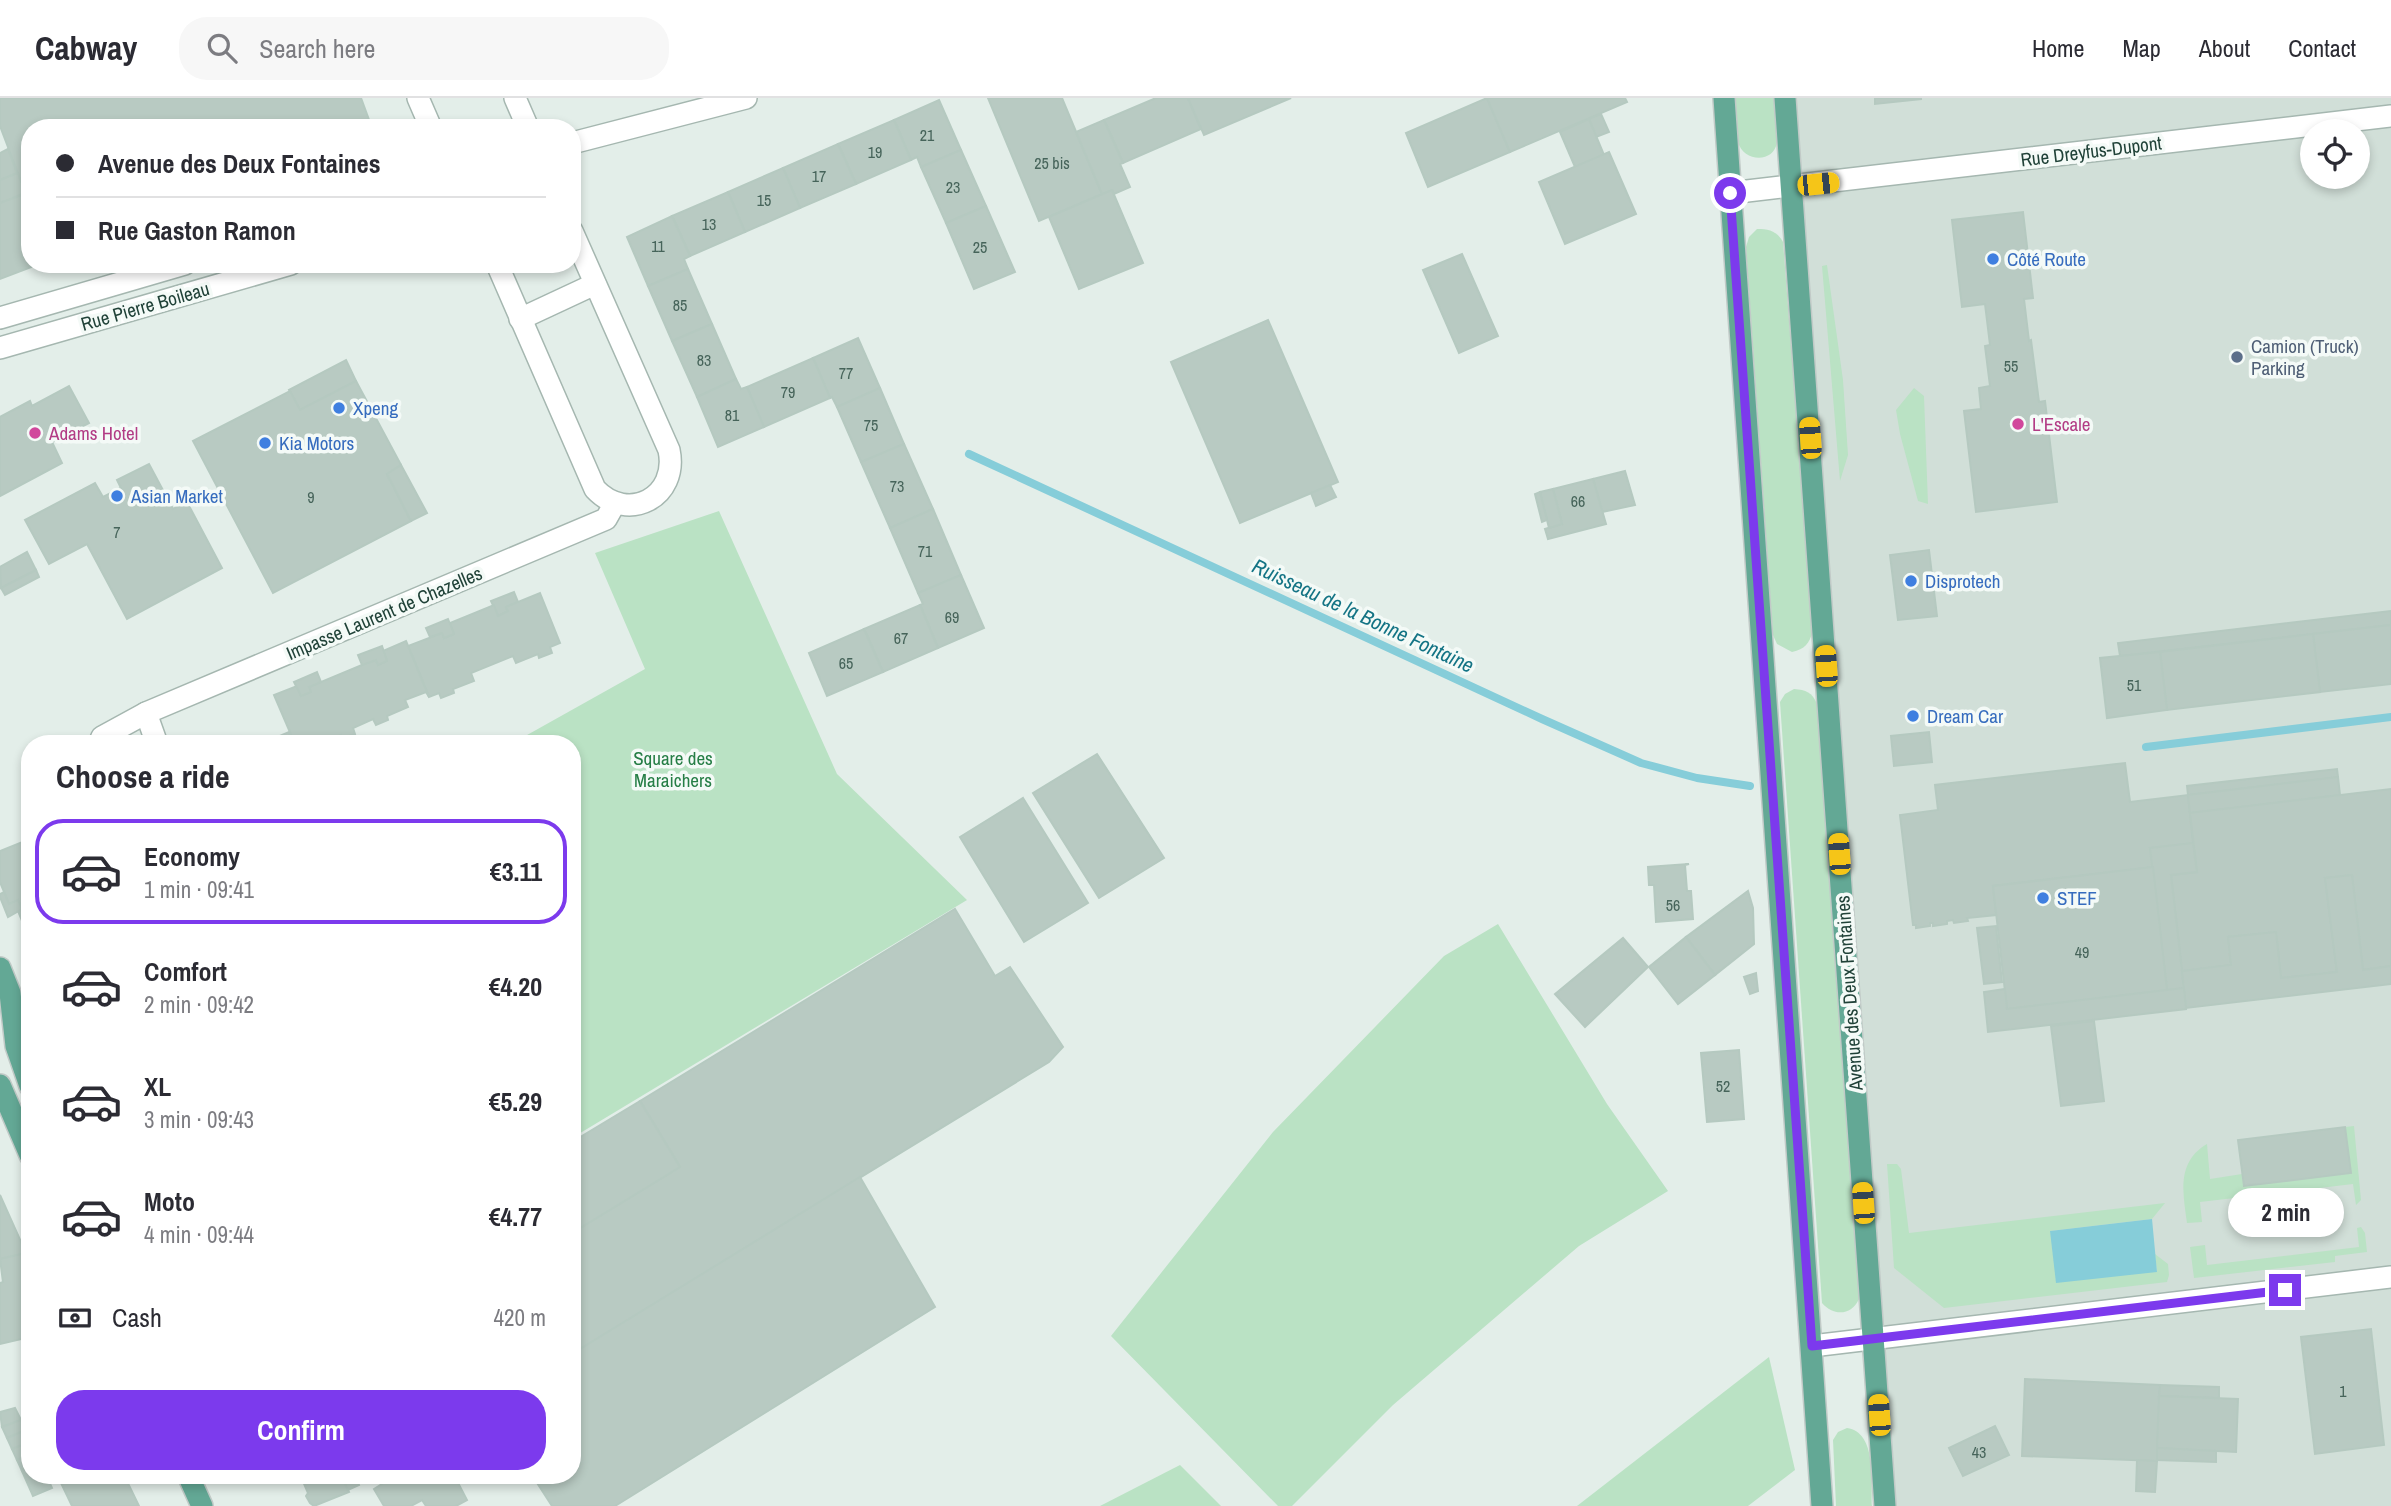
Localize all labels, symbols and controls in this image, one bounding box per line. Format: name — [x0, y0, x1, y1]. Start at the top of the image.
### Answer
search box — [179, 17, 669, 80]
text: Cabway — [35, 26, 137, 70]
icon: search — [203, 29, 241, 67]
text: Search here — [259, 31, 375, 66]
text: Home — [2032, 32, 2084, 64]
text: Map — [2122, 32, 2161, 64]
text: About — [2199, 32, 2250, 64]
text: Contact — [2288, 32, 2356, 64]
map controls — [2300, 119, 2370, 189]
button: locate — [2300, 119, 2370, 189]
house number: 21 — [920, 124, 935, 146]
street label: Rue Dreyfus-Dupont — [2019, 129, 2164, 173]
house number: 19 — [868, 141, 882, 163]
text: Avenue des Deux Fontaines — [98, 146, 381, 181]
house number: 25 bis — [1034, 152, 1070, 174]
house number: 17 — [812, 165, 826, 187]
car — [1797, 171, 1840, 197]
house number: 23 — [946, 176, 960, 198]
route start — [1714, 177, 1746, 209]
house number: 15 — [757, 189, 771, 211]
text: Rue Gaston Ramon — [98, 213, 296, 248]
house number: 13 — [702, 213, 716, 235]
house number: 11 — [651, 235, 666, 257]
house number: 25 — [973, 236, 987, 258]
place label: Côté Route — [2007, 246, 2086, 272]
marker: Côté Route — [1985, 251, 2001, 267]
street label: Rue Pierre Boileau — [78, 275, 212, 337]
house number: 85 — [673, 294, 687, 316]
place label: Camion (Truck) Parking — [2251, 333, 2359, 381]
house number: 83 — [697, 349, 711, 371]
marker: Camion (Truck) Parking — [2229, 349, 2245, 365]
house number: 55 — [2004, 355, 2018, 377]
house number: 77 — [839, 362, 853, 384]
house number: 79 — [781, 381, 795, 403]
place label: Xpeng — [353, 395, 398, 421]
marker: Xpeng — [331, 400, 347, 416]
house number: 81 — [725, 404, 740, 426]
place label: L'Escale — [2032, 411, 2090, 437]
house number: 75 — [864, 414, 878, 436]
car — [1799, 416, 1822, 460]
marker: L'Escale — [2010, 416, 2026, 432]
place label: Adams Hotel — [48, 420, 138, 446]
marker: Adams Hotel — [27, 425, 43, 441]
place label: Kia Motors — [279, 430, 355, 456]
marker: Kia Motors — [257, 435, 273, 451]
house number: 73 — [890, 475, 904, 497]
place label: Asian Market — [130, 483, 223, 509]
house number: 9 — [307, 486, 315, 508]
marker: Asian Market — [109, 488, 125, 504]
house number: 66 — [1571, 490, 1585, 512]
house number: 7 — [113, 521, 121, 543]
house number: 71 — [918, 540, 933, 562]
water label: Ruisseau de la Bonne Fontaine — [1248, 551, 1479, 680]
street label: Impasse Laurent de Chazelles — [282, 560, 486, 666]
place label: Disprotech — [1925, 568, 2000, 594]
marker: Disprotech — [1903, 573, 1919, 589]
house number: 69 — [945, 606, 959, 628]
house number: 67 — [894, 627, 908, 649]
car — [1815, 644, 1838, 688]
house number: 65 — [839, 652, 853, 674]
house number: 51 — [2127, 674, 2142, 696]
place label: Dream Car — [1927, 703, 2004, 729]
marker: Dream Car — [1905, 708, 1921, 724]
park label: Square des Maraichers — [633, 745, 713, 793]
text: Choose a ride — [56, 755, 230, 798]
car — [1828, 832, 1851, 876]
text: Economy — [144, 839, 240, 874]
icon: car — [60, 840, 123, 903]
text: €3.11 — [490, 854, 542, 889]
text: 1 min · 09:41 — [144, 874, 254, 905]
place label: STEF — [2057, 885, 2097, 911]
marker: STEF — [2035, 890, 2051, 906]
house number: 56 — [1666, 894, 1680, 916]
street label: Avenue des Deux Fontaines — [1829, 894, 1869, 1092]
house number: 49 — [2075, 941, 2089, 963]
text: Comfort — [144, 954, 227, 989]
icon: car — [60, 955, 123, 1018]
text: €4.20 — [489, 969, 542, 1004]
text: 2 min · 09:42 — [144, 989, 254, 1020]
text: XL — [144, 1069, 171, 1104]
icon: car — [60, 1070, 123, 1133]
house number: 52 — [1716, 1075, 1730, 1097]
text: €5.29 — [489, 1084, 542, 1119]
text: 3 min · 09:43 — [144, 1104, 254, 1135]
car — [1852, 1181, 1875, 1225]
text: Moto — [144, 1184, 195, 1219]
icon: car — [60, 1185, 123, 1248]
callout: 2 min — [2227, 1188, 2343, 1238]
text: 2 min — [2261, 1197, 2311, 1228]
text: €4.77 — [489, 1199, 542, 1234]
text: 4 min · 09:44 — [144, 1219, 254, 1250]
route end — [2269, 1274, 2301, 1306]
icon: cash — [56, 1299, 94, 1337]
text: Cash — [112, 1300, 162, 1335]
text: 420 m — [494, 1302, 546, 1333]
house number: 1 — [2339, 1380, 2347, 1402]
button: Confirm — [56, 1390, 546, 1470]
car — [1868, 1393, 1891, 1437]
house number: 43 — [1972, 1441, 1986, 1463]

